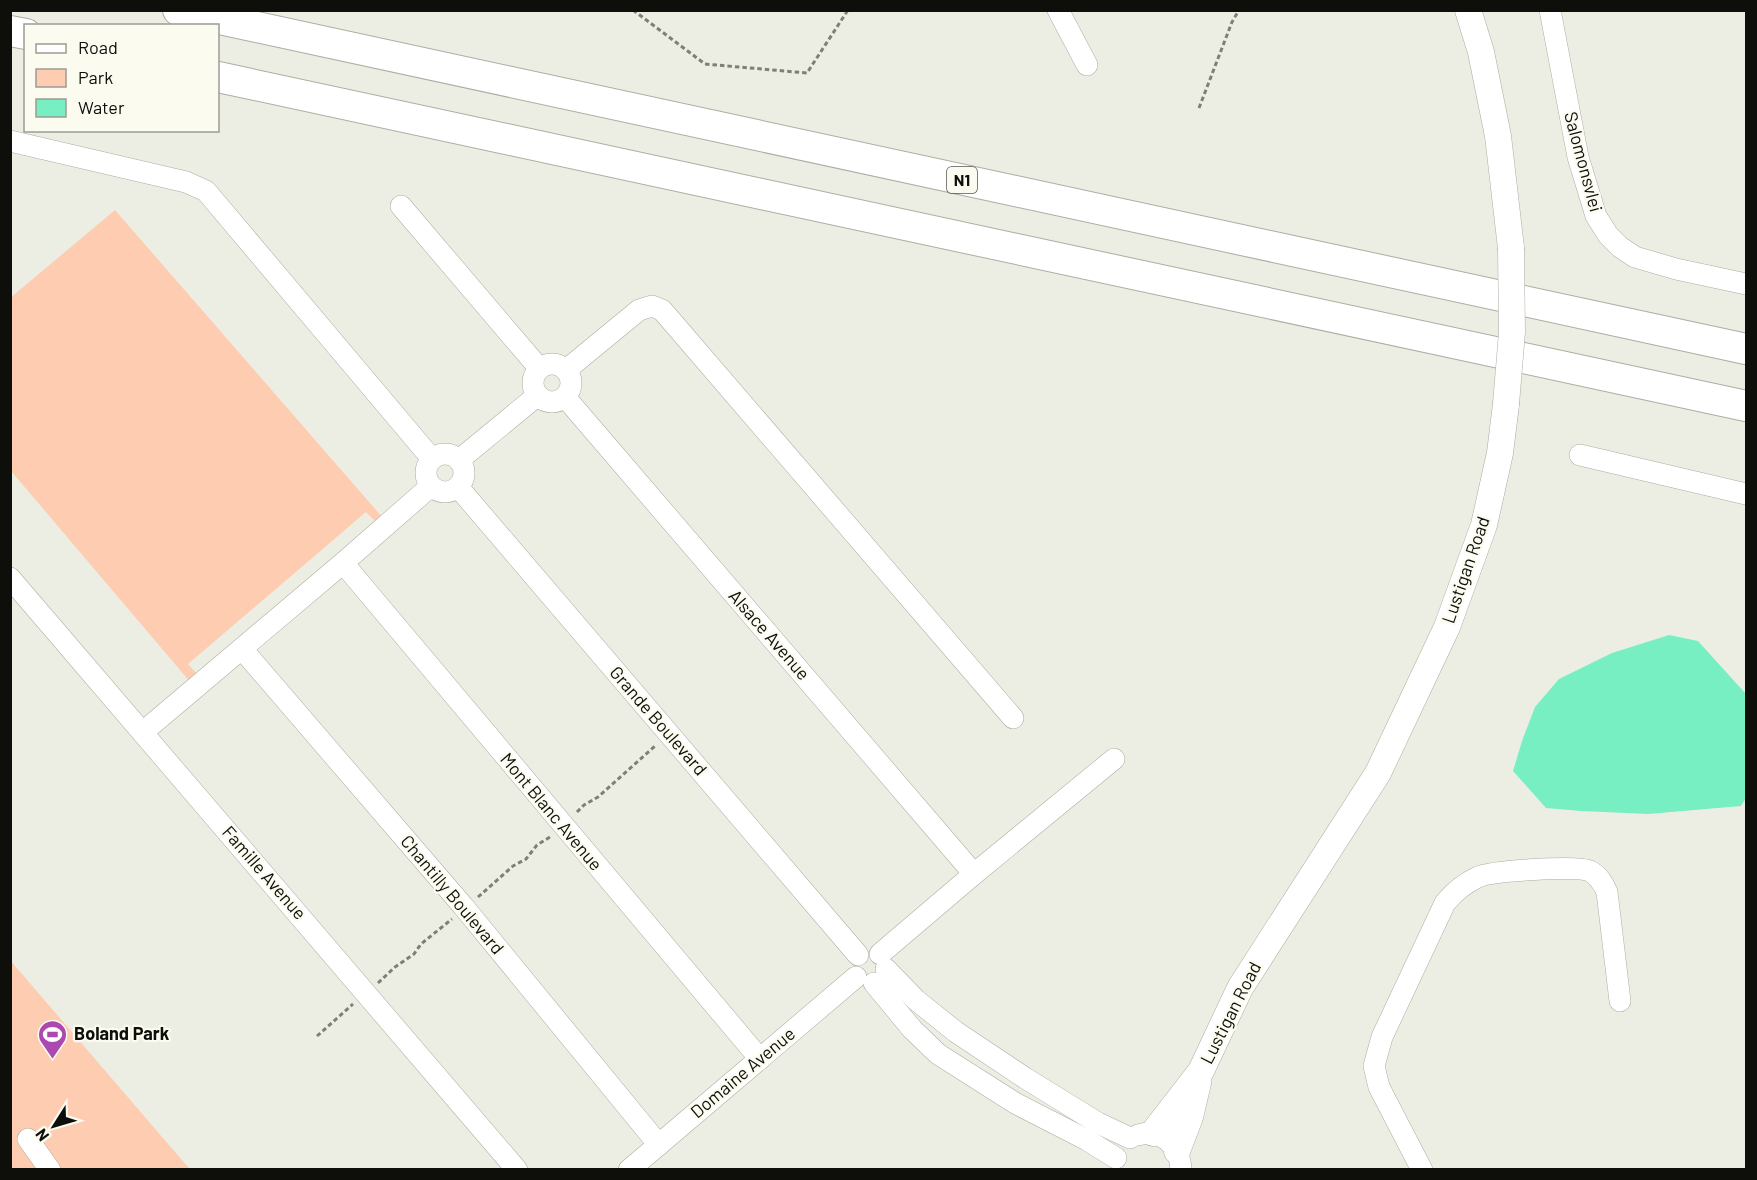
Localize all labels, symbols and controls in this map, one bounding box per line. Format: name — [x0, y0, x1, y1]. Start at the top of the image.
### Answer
legend — [24, 24, 219, 132]
text: Road — [78, 36, 118, 58]
text: Park — [78, 66, 113, 88]
text: Water — [78, 96, 125, 118]
street label: Salomonsvlei — [1560, 109, 1608, 214]
road number: N1 — [947, 167, 977, 193]
street label: Lustigan Road — [1436, 513, 1494, 626]
street label: Alsace Avenue — [725, 585, 815, 684]
street label: Grande Boulevard — [605, 661, 712, 779]
street label: Mont Blanc Avenue — [496, 748, 607, 875]
street label: Famille Avenue — [218, 821, 311, 924]
street label: Chantilly Boulevard — [396, 830, 509, 958]
street label: Lustigan Road — [1195, 958, 1265, 1067]
sports icon: Boland Park — [37, 1018, 69, 1060]
place label: Boland Park — [74, 1022, 170, 1044]
street label: Domaine Avenue — [686, 1022, 799, 1122]
north arrow — [24, 1096, 84, 1156]
text: N — [31, 1125, 52, 1145]

